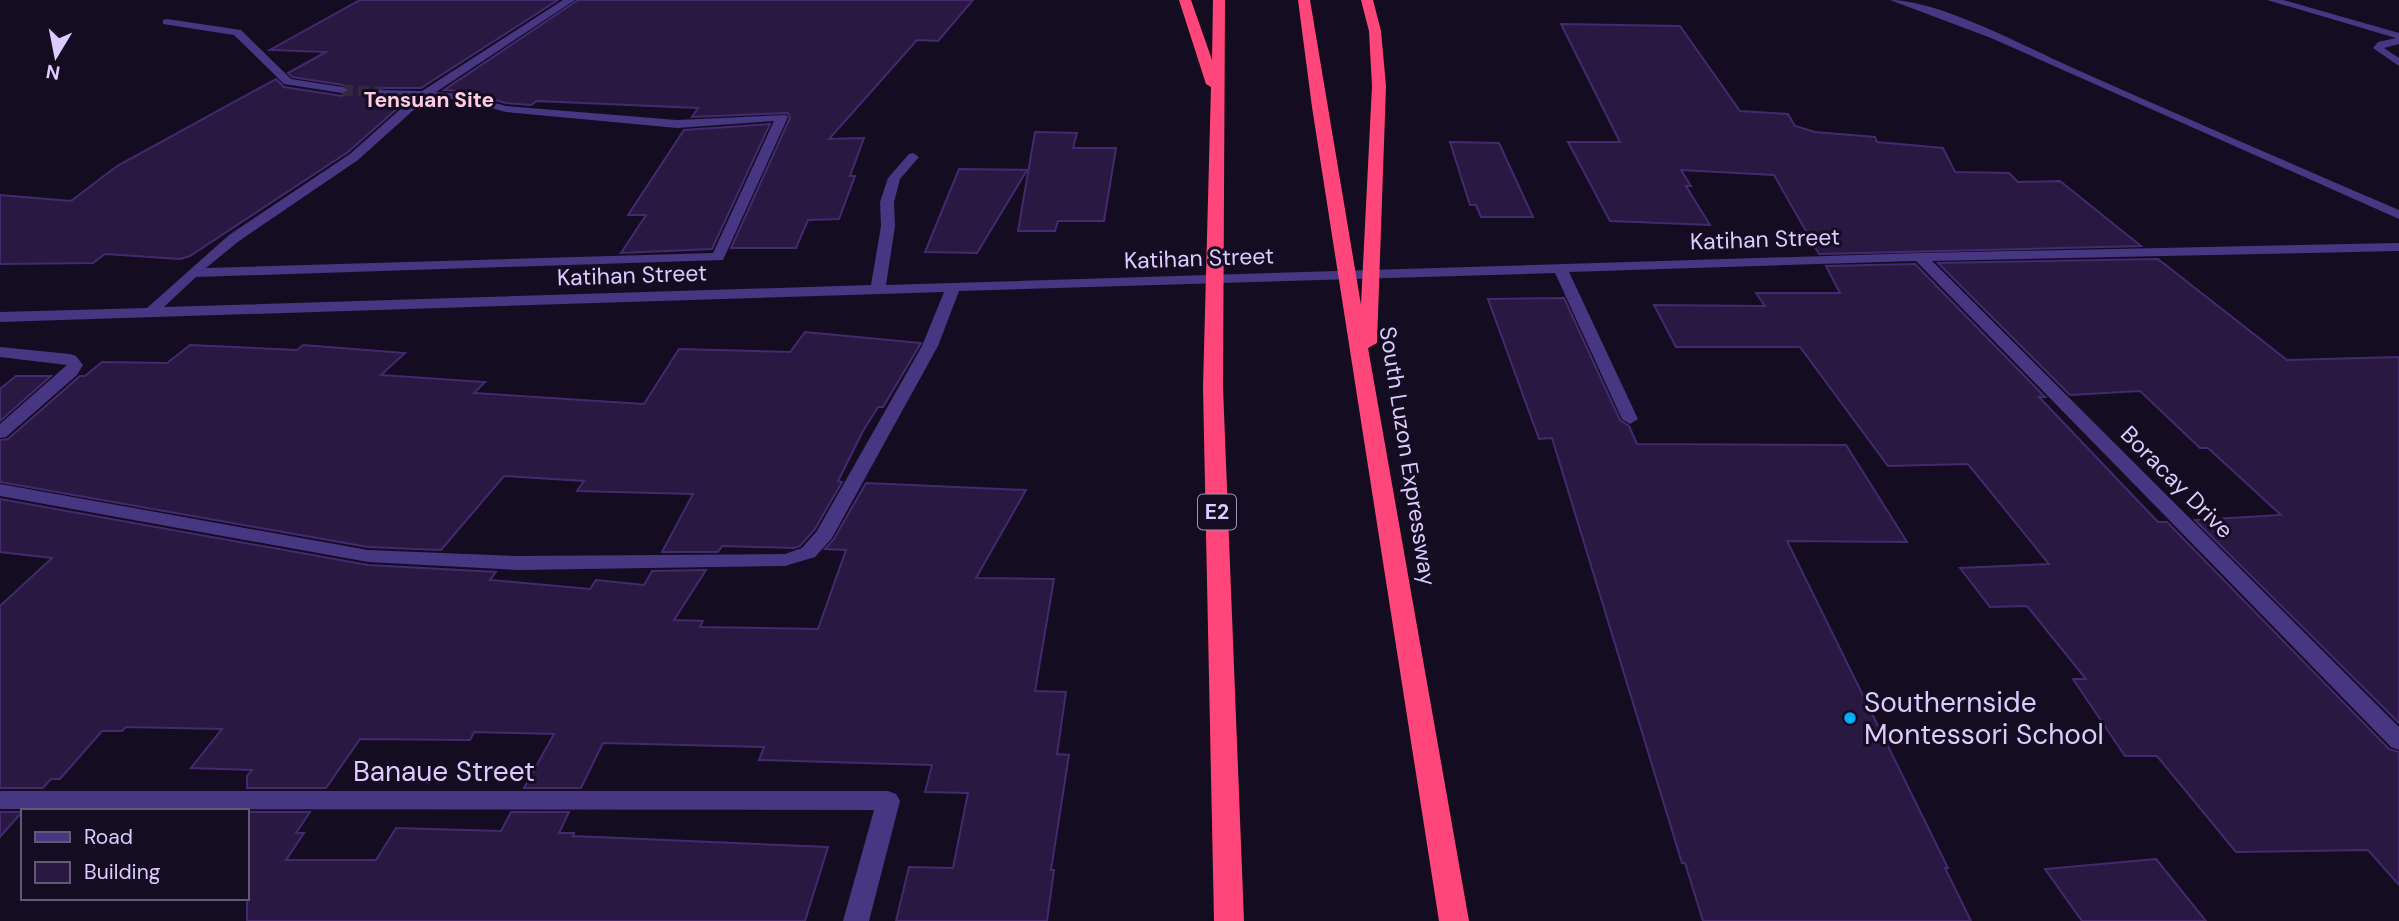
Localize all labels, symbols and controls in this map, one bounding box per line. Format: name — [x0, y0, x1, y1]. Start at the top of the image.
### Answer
north arrow — [21, 21, 91, 91]
text: N — [44, 59, 62, 86]
district label: Tensuan Site — [364, 86, 494, 114]
street label: Katihan Street — [1690, 221, 1840, 257]
street label: Katihan Street — [1124, 240, 1274, 276]
street label: Katihan Street — [557, 257, 707, 293]
street label: South Luzon Expressway — [1373, 324, 1443, 588]
street label: Boracay Drive — [2114, 419, 2240, 545]
road number: E2 — [1198, 494, 1236, 530]
place label: Southernside Montessori School — [1864, 684, 2104, 753]
marker: Southernside Montessori School — [1842, 710, 1858, 726]
street label: Banaue Street — [353, 753, 535, 790]
legend — [21, 809, 248, 900]
text: Road — [84, 823, 133, 851]
text: Building — [84, 858, 161, 886]

